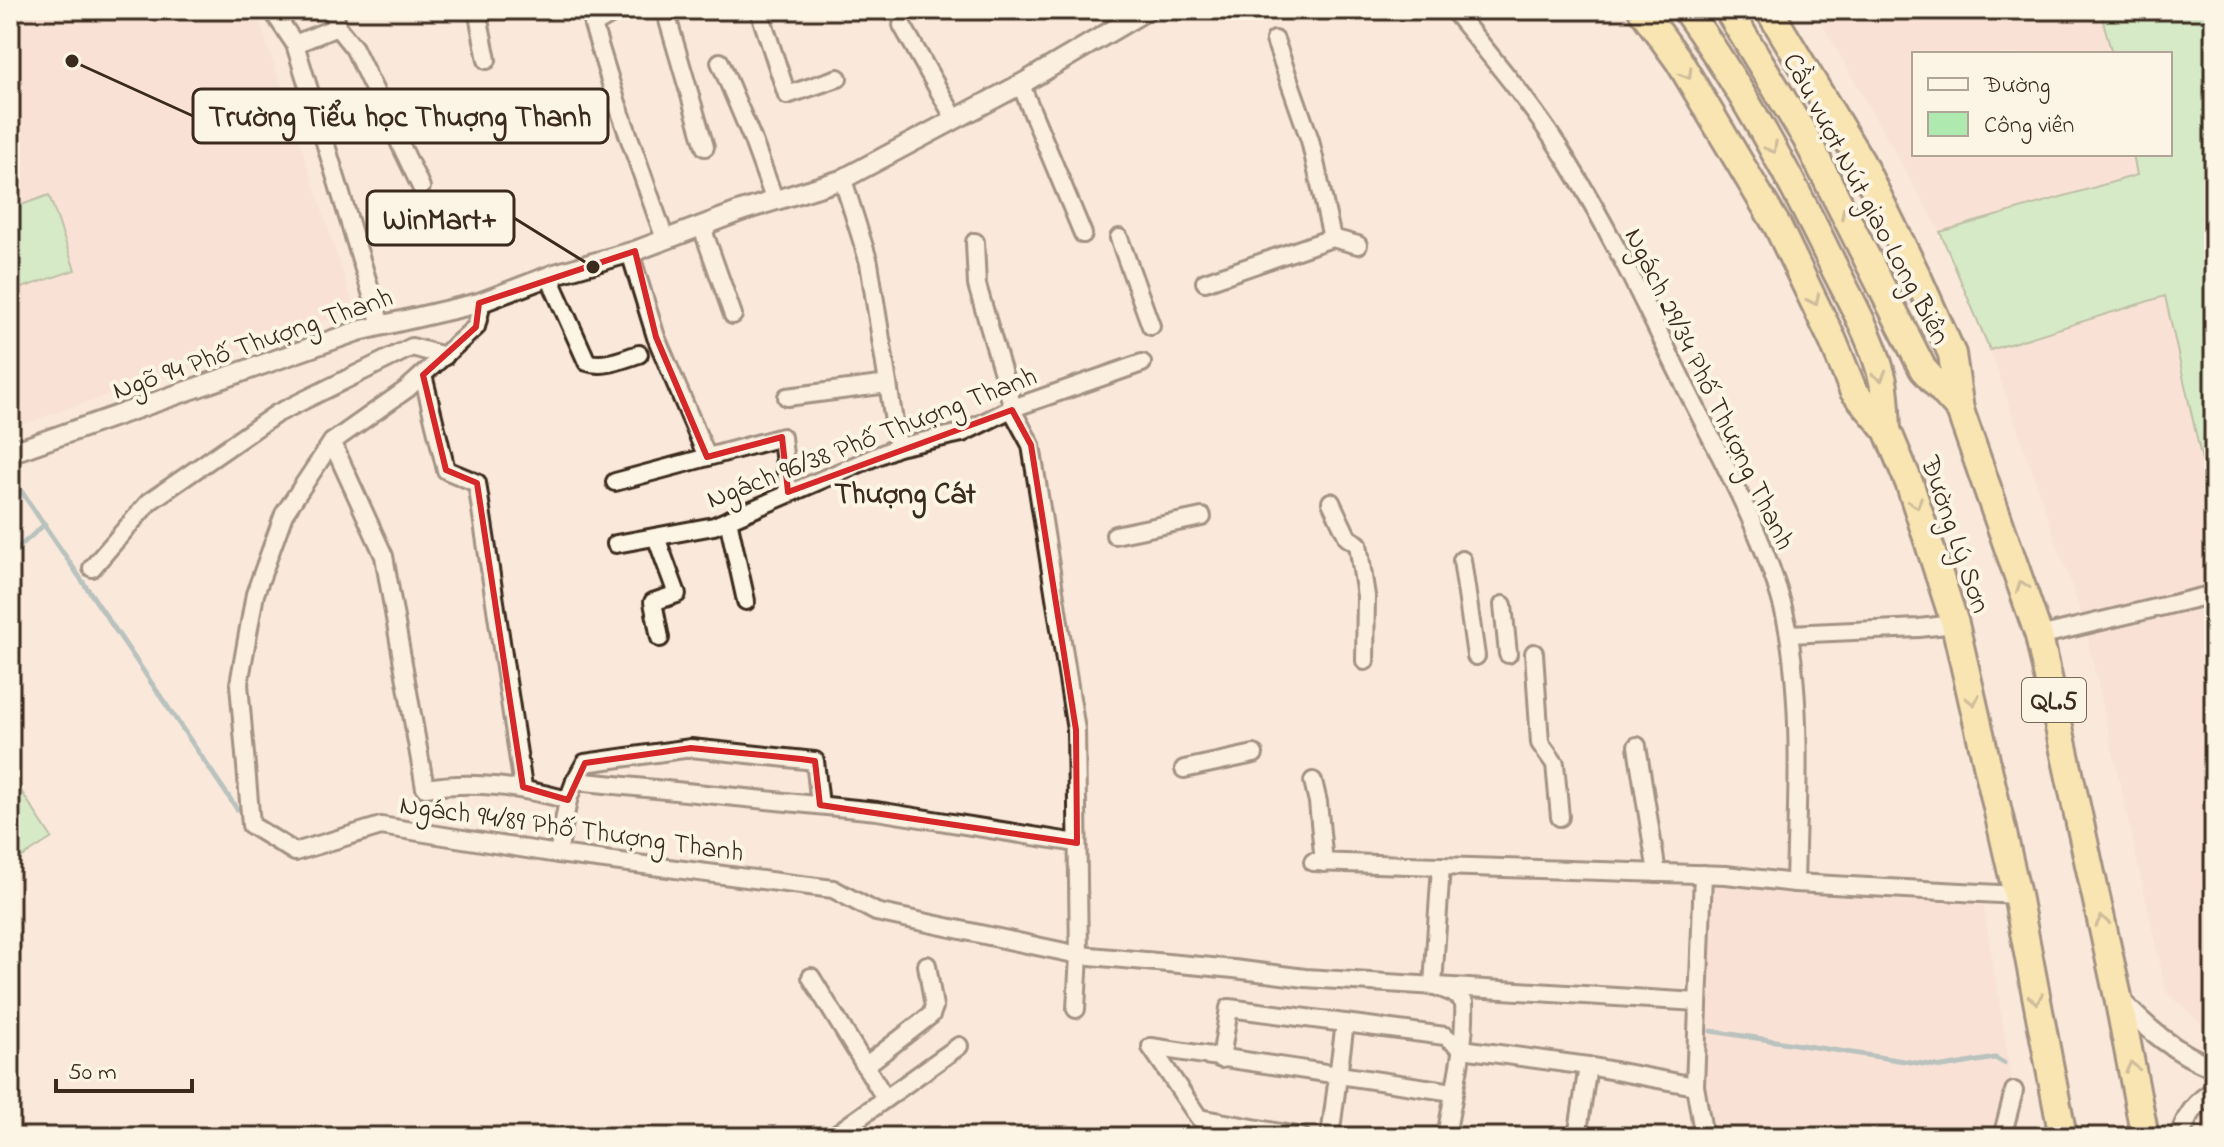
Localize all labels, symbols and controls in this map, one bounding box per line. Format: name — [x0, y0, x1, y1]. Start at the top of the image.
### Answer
street label: Cầu vượt Nút giao Long Biên — [1770, 46, 1959, 353]
legend — [1912, 52, 2172, 156]
one-way arrow — [1677, 65, 1693, 80]
text: Đường — [1983, 69, 2050, 104]
callout: Trường Tiểu học Thuợng Thanh — [193, 89, 608, 143]
text: Trường Tiểu học Thuợng Thanh — [209, 97, 591, 142]
text: Công viên — [1984, 109, 2074, 144]
one-way arrow — [1762, 139, 1777, 154]
callout: WinMart+ — [367, 191, 514, 245]
text: WinMart+ — [383, 200, 497, 244]
one-way arrow — [1840, 207, 1855, 221]
street label: Ngách 29/34 Phố Thượng Thanh — [1612, 222, 1804, 557]
street label: Ngõ 94 Phố Thượng Thanh — [107, 278, 399, 413]
one-way arrow — [1804, 292, 1819, 307]
street label: Ngách 96/38 Phố Thượng Thanh — [701, 357, 1043, 521]
one-way arrow — [1871, 368, 1887, 382]
street label: Đường Lý Sơn — [1907, 450, 2000, 619]
district label: Thượng Cát — [834, 474, 977, 519]
one-way arrow — [1906, 495, 1922, 509]
one-way arrow — [2016, 580, 2032, 594]
road number: QL.5 — [2022, 678, 2086, 722]
one-way arrow — [1963, 693, 1980, 707]
street label: Ngách 94/89 Phố Thượng Thanh — [397, 786, 746, 875]
one-way arrow — [2094, 915, 2111, 928]
one-way arrow — [2027, 992, 2044, 1006]
scale bar — [56, 1043, 192, 1093]
text: 50 m — [68, 1056, 117, 1091]
one-way arrow — [2124, 1060, 2141, 1074]

